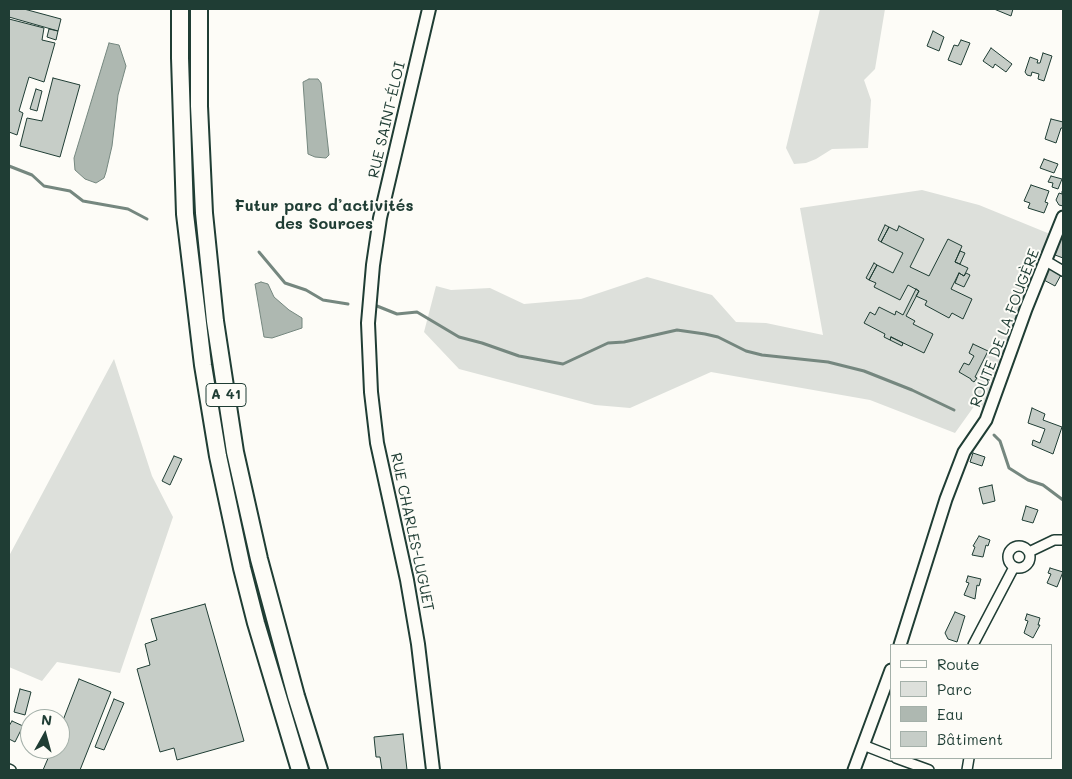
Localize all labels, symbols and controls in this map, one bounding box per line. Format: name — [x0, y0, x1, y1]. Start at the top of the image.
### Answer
street label: RUE SAINT-ÉLOI — [365, 60, 409, 180]
district label: Futur parc d’activités des Sources — [234, 196, 414, 234]
street label: ROUTE DE LA FOUGÈRE — [966, 246, 1044, 410]
road number: A 41 — [206, 384, 246, 406]
street label: RUE CHARLES-LUGUET — [386, 451, 438, 613]
legend — [890, 644, 1052, 759]
text: Route — [937, 654, 980, 674]
text: Parc — [937, 679, 972, 699]
text: Eau — [937, 704, 963, 724]
north arrow — [20, 709, 70, 759]
text: N — [40, 710, 53, 730]
text: Bâtiment — [937, 729, 1003, 749]

